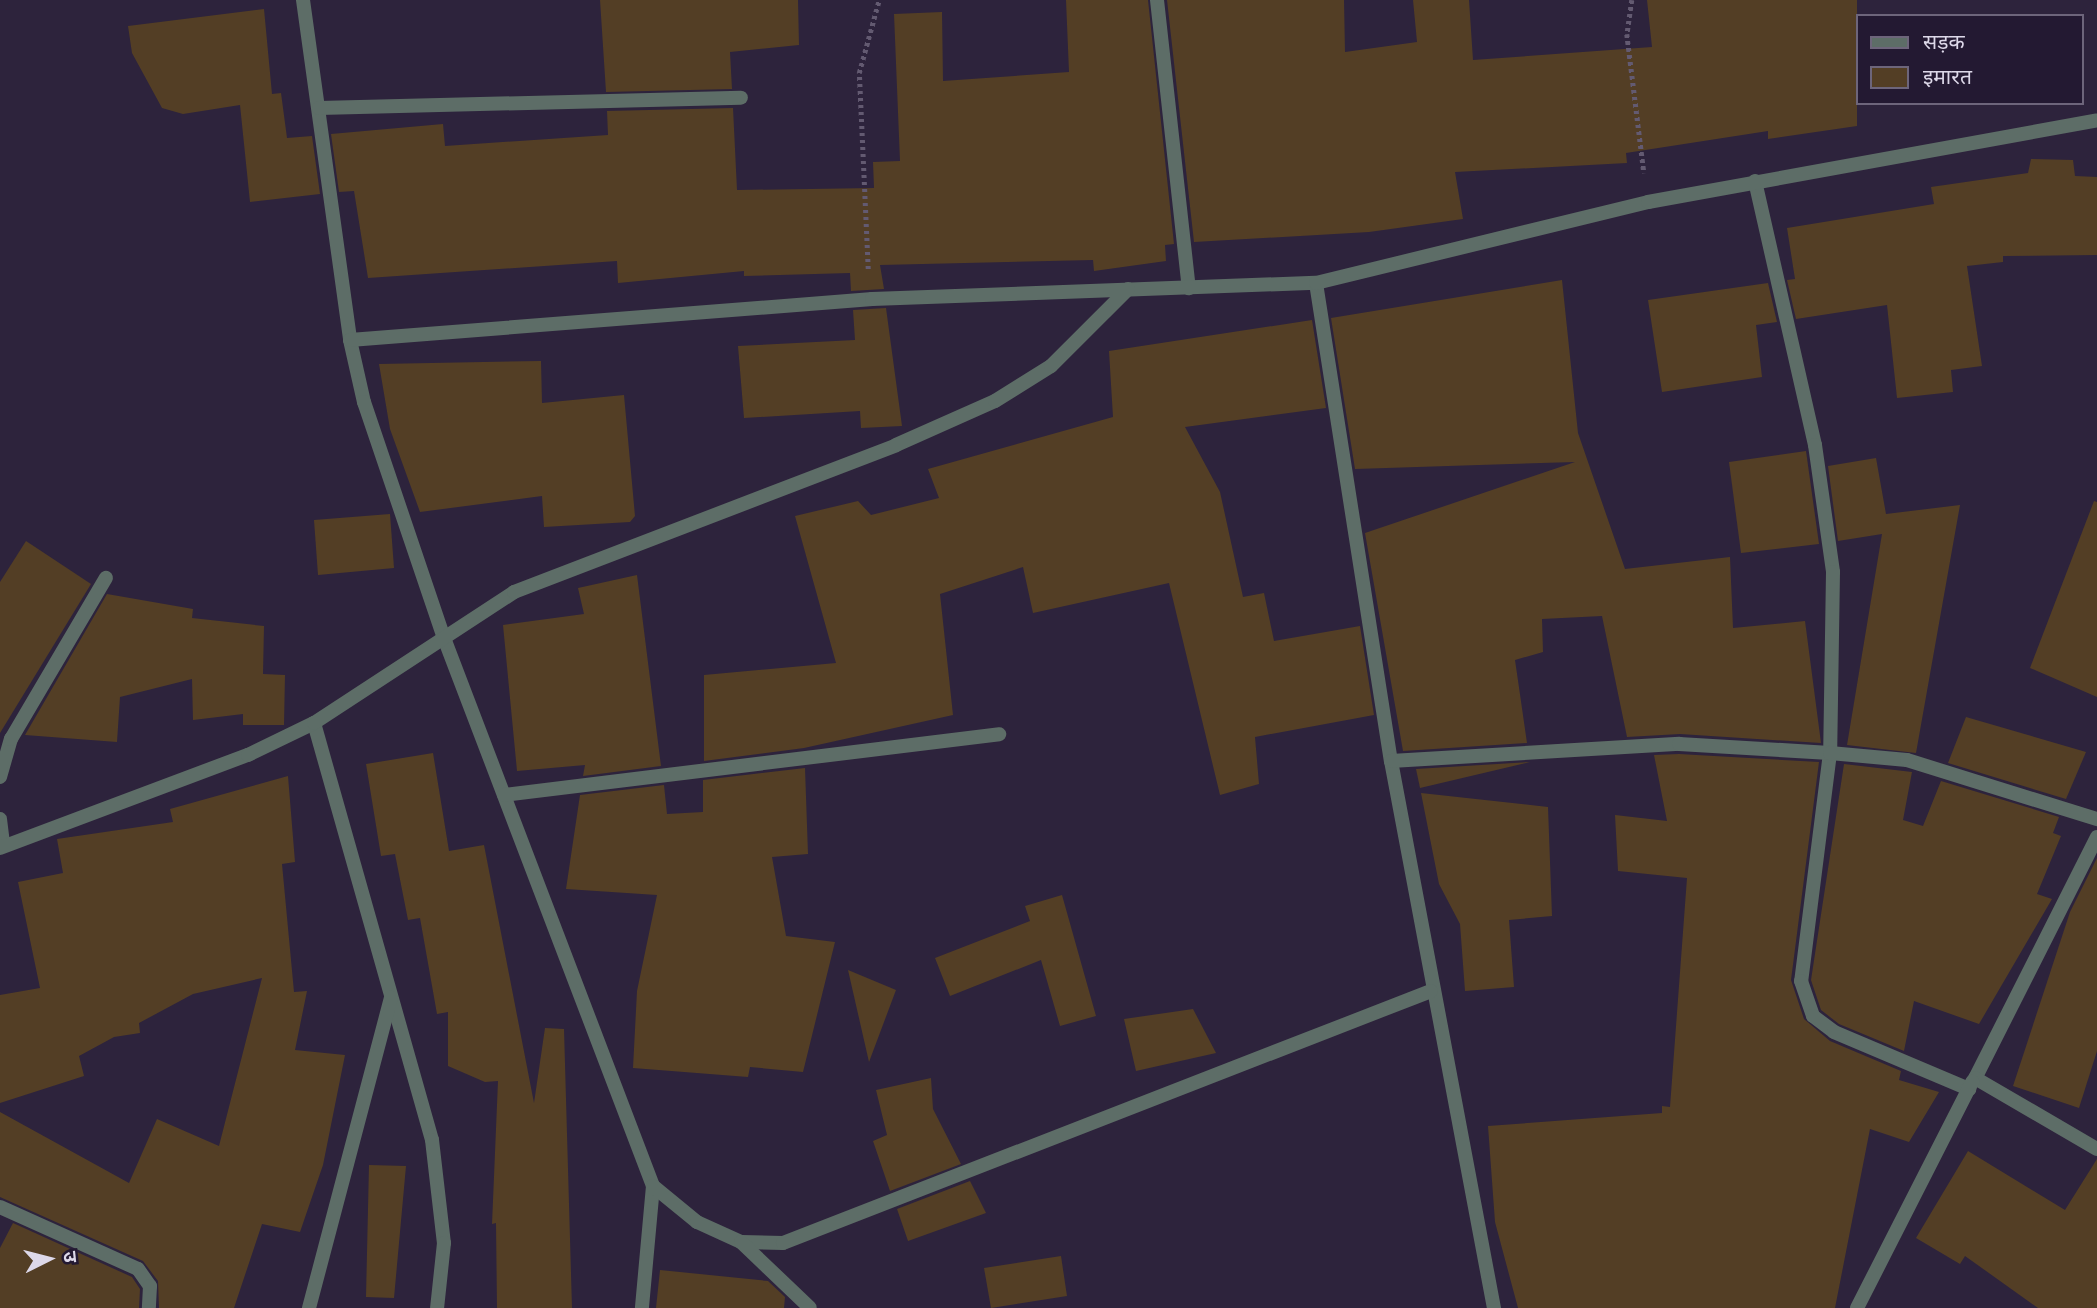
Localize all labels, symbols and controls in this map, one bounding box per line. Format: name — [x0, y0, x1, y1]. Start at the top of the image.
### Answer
legend — [1856, 14, 2083, 105]
text: सड़क — [1923, 28, 1965, 56]
text: इमारत — [1923, 63, 1972, 91]
north arrow — [14, 1224, 84, 1294]
text: उ — [57, 1250, 83, 1264]

